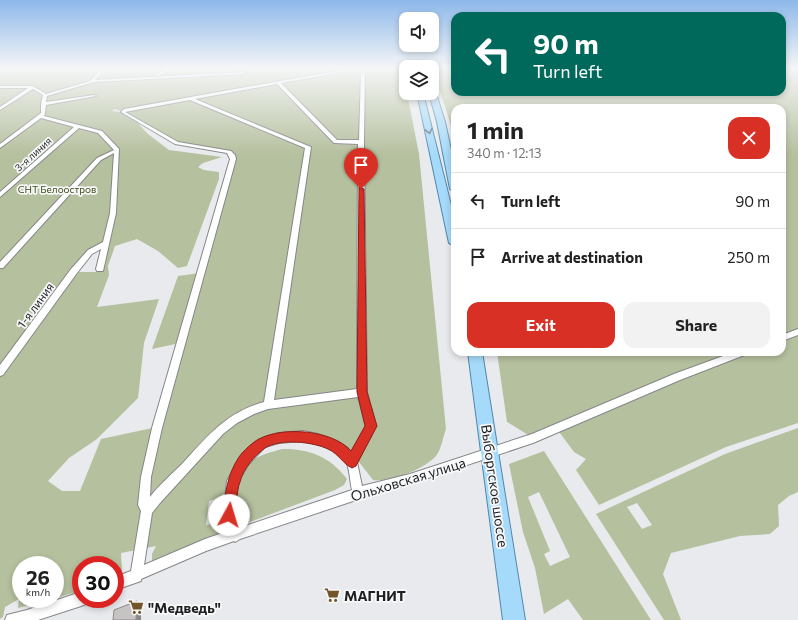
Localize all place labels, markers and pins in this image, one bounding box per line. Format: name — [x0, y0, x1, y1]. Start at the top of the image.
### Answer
pin — [344, 148, 378, 189]
supermarket icon: МАГНИТ — [323, 586, 341, 604]
place label: МАГНИТ — [344, 587, 406, 604]
supermarket icon: "Медведь" — [127, 598, 145, 616]
place label: "Медведь" — [148, 599, 221, 616]

